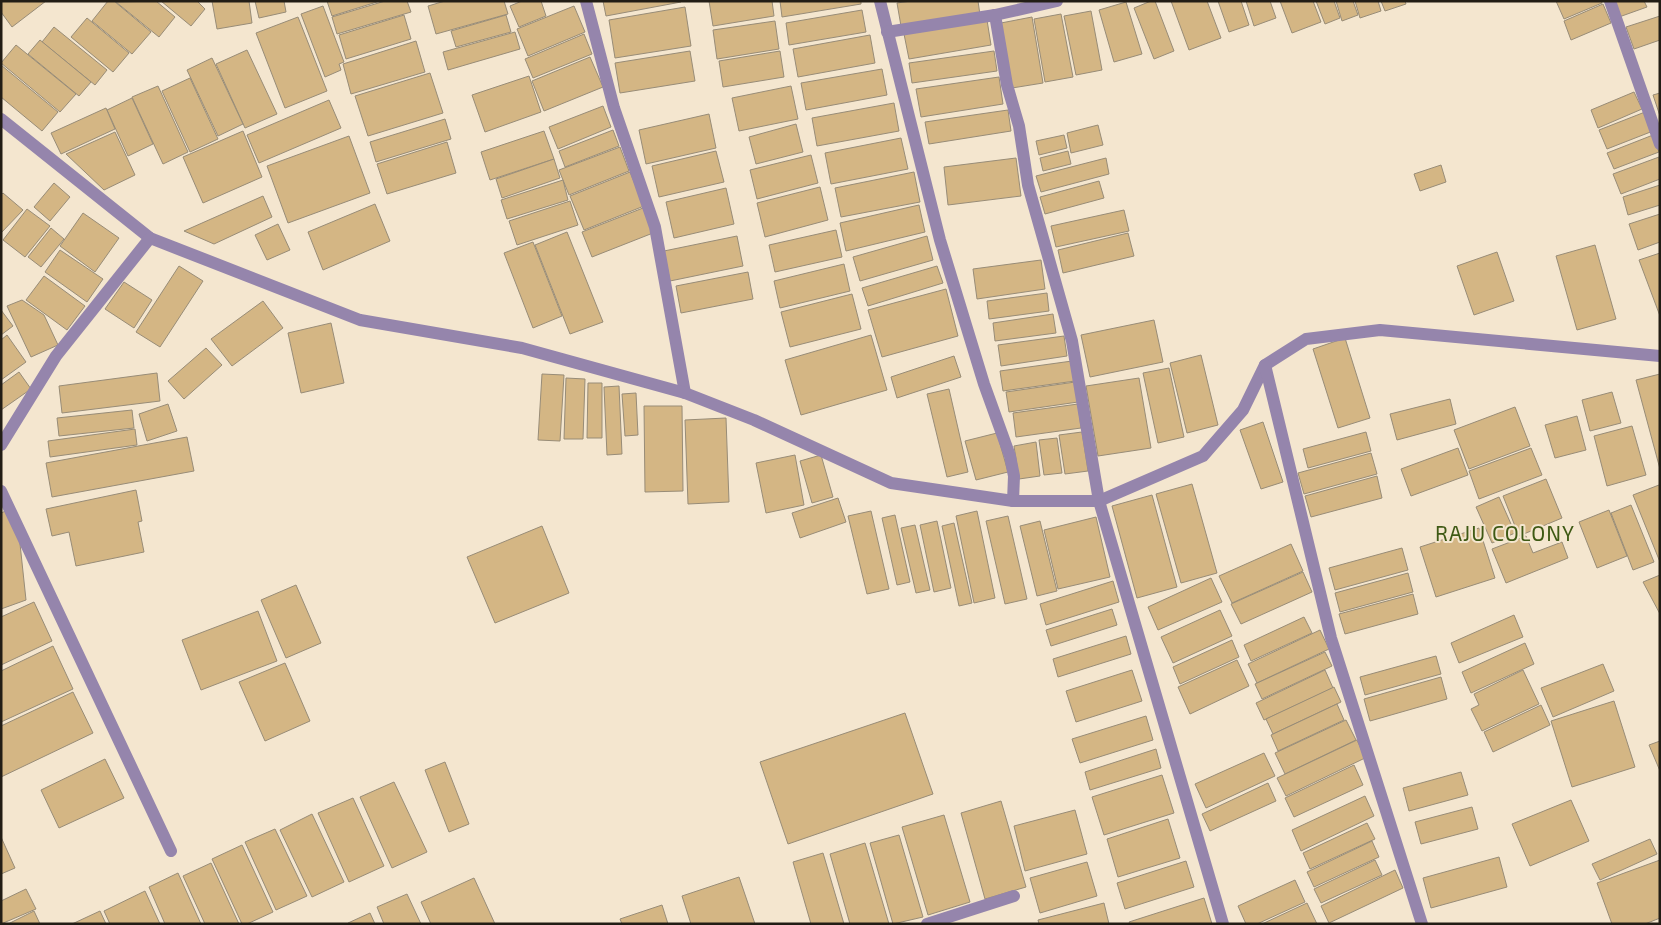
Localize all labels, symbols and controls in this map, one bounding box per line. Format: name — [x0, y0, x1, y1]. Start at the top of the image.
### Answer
district label: RAJU COLONY — [1435, 520, 1575, 545]

